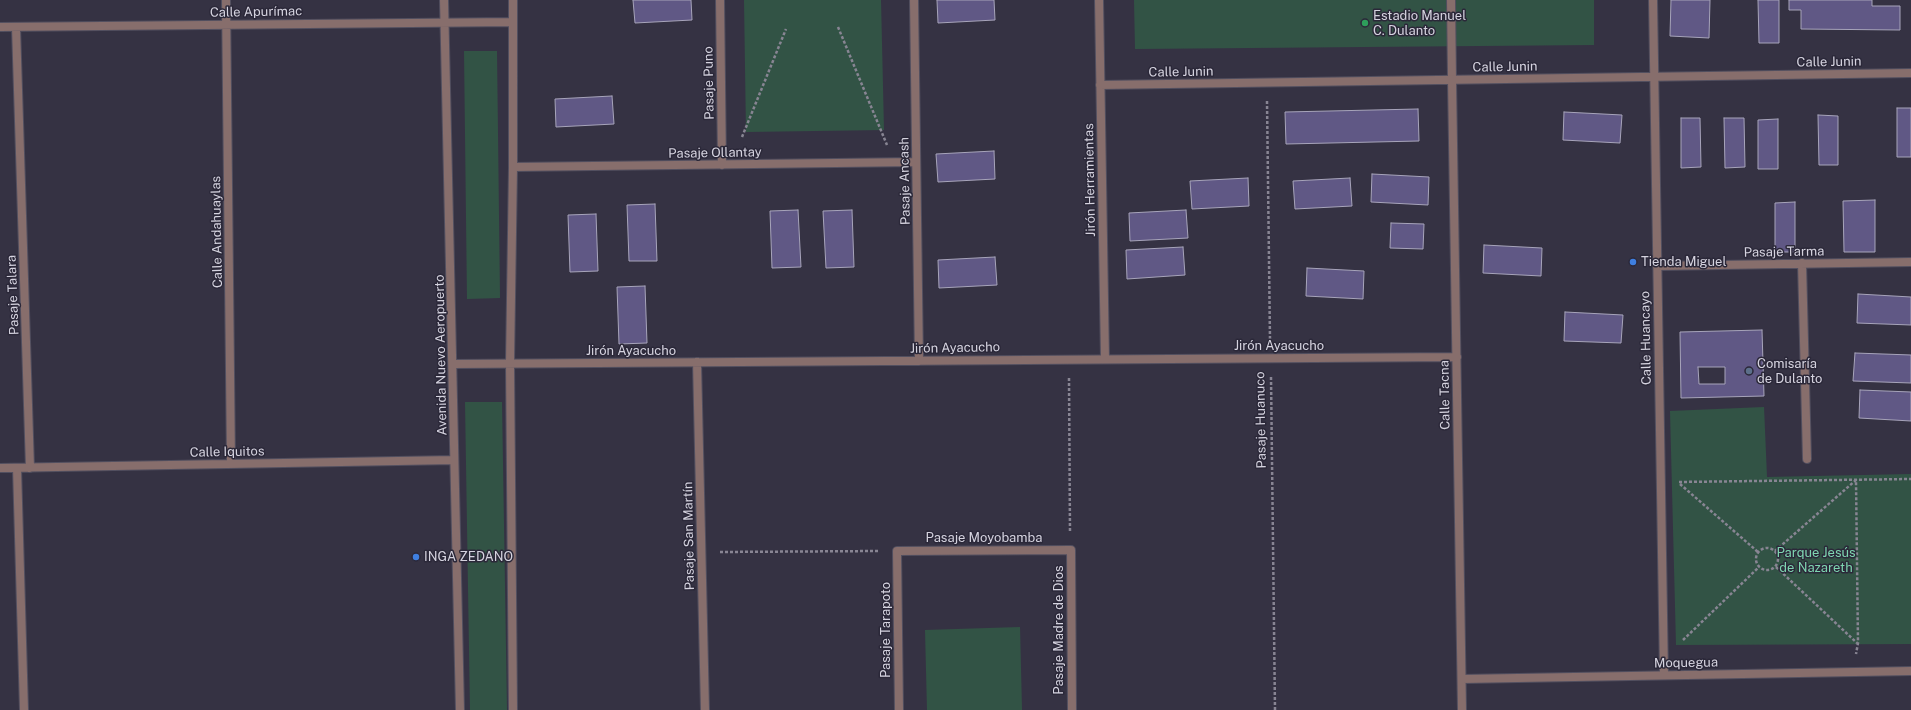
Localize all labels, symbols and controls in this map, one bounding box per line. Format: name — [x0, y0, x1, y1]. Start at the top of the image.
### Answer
street label: Calle Apurímac — [210, 3, 302, 21]
place label: Estadio Manuel C. Dulanto — [1373, 8, 1466, 39]
marker: Estadio Manuel C. Dulanto — [1360, 18, 1370, 28]
street label: Pasaje Puno — [701, 46, 717, 120]
street label: Calle Junin — [1796, 54, 1862, 70]
street label: Calle Junin — [1472, 59, 1538, 75]
street label: Calle Junin — [1148, 64, 1214, 80]
street label: Jirón Herramientas — [1081, 123, 1099, 237]
street label: Pasaje Ancash — [896, 137, 914, 225]
street label: Pasaje Ollantay — [668, 144, 762, 162]
street label: Calle Andahuaylas — [208, 176, 226, 288]
street label: Pasaje Tarma — [1744, 243, 1824, 261]
place label: Tienda Miguel — [1641, 254, 1726, 270]
street label: Pasaje Talara — [4, 255, 22, 335]
marker: Tienda Miguel — [1628, 257, 1638, 267]
street label: Avenida Nuevo Aeropuerto — [432, 274, 450, 436]
street label: Calle Huancayo — [1637, 291, 1655, 385]
street label: Jirón Ayacucho — [1234, 338, 1324, 354]
street label: Jirón Ayacucho — [910, 339, 1000, 357]
street label: Jirón Ayacucho — [586, 343, 676, 359]
place label: Comisaría de Dulanto — [1757, 356, 1822, 387]
street label: Calle Tacna — [1437, 360, 1453, 430]
marker: Comisaría de Dulanto — [1744, 366, 1754, 376]
street label: Pasaje Huanuco — [1252, 371, 1270, 469]
street label: Calle Iquitos — [189, 444, 265, 460]
street label: Pasaje San Martín — [680, 481, 698, 591]
street label: Pasaje Moyobamba — [926, 530, 1042, 546]
park label: Parque Jesús de Nazareth — [1776, 545, 1856, 576]
place label: INGA ZEDANO — [424, 549, 513, 565]
marker: INGA ZEDANO — [411, 552, 421, 562]
street label: Pasaje Madre de Dios — [1051, 565, 1067, 695]
street label: Pasaje Tarapoto — [878, 582, 894, 678]
street label: Moquegua — [1654, 655, 1718, 671]

